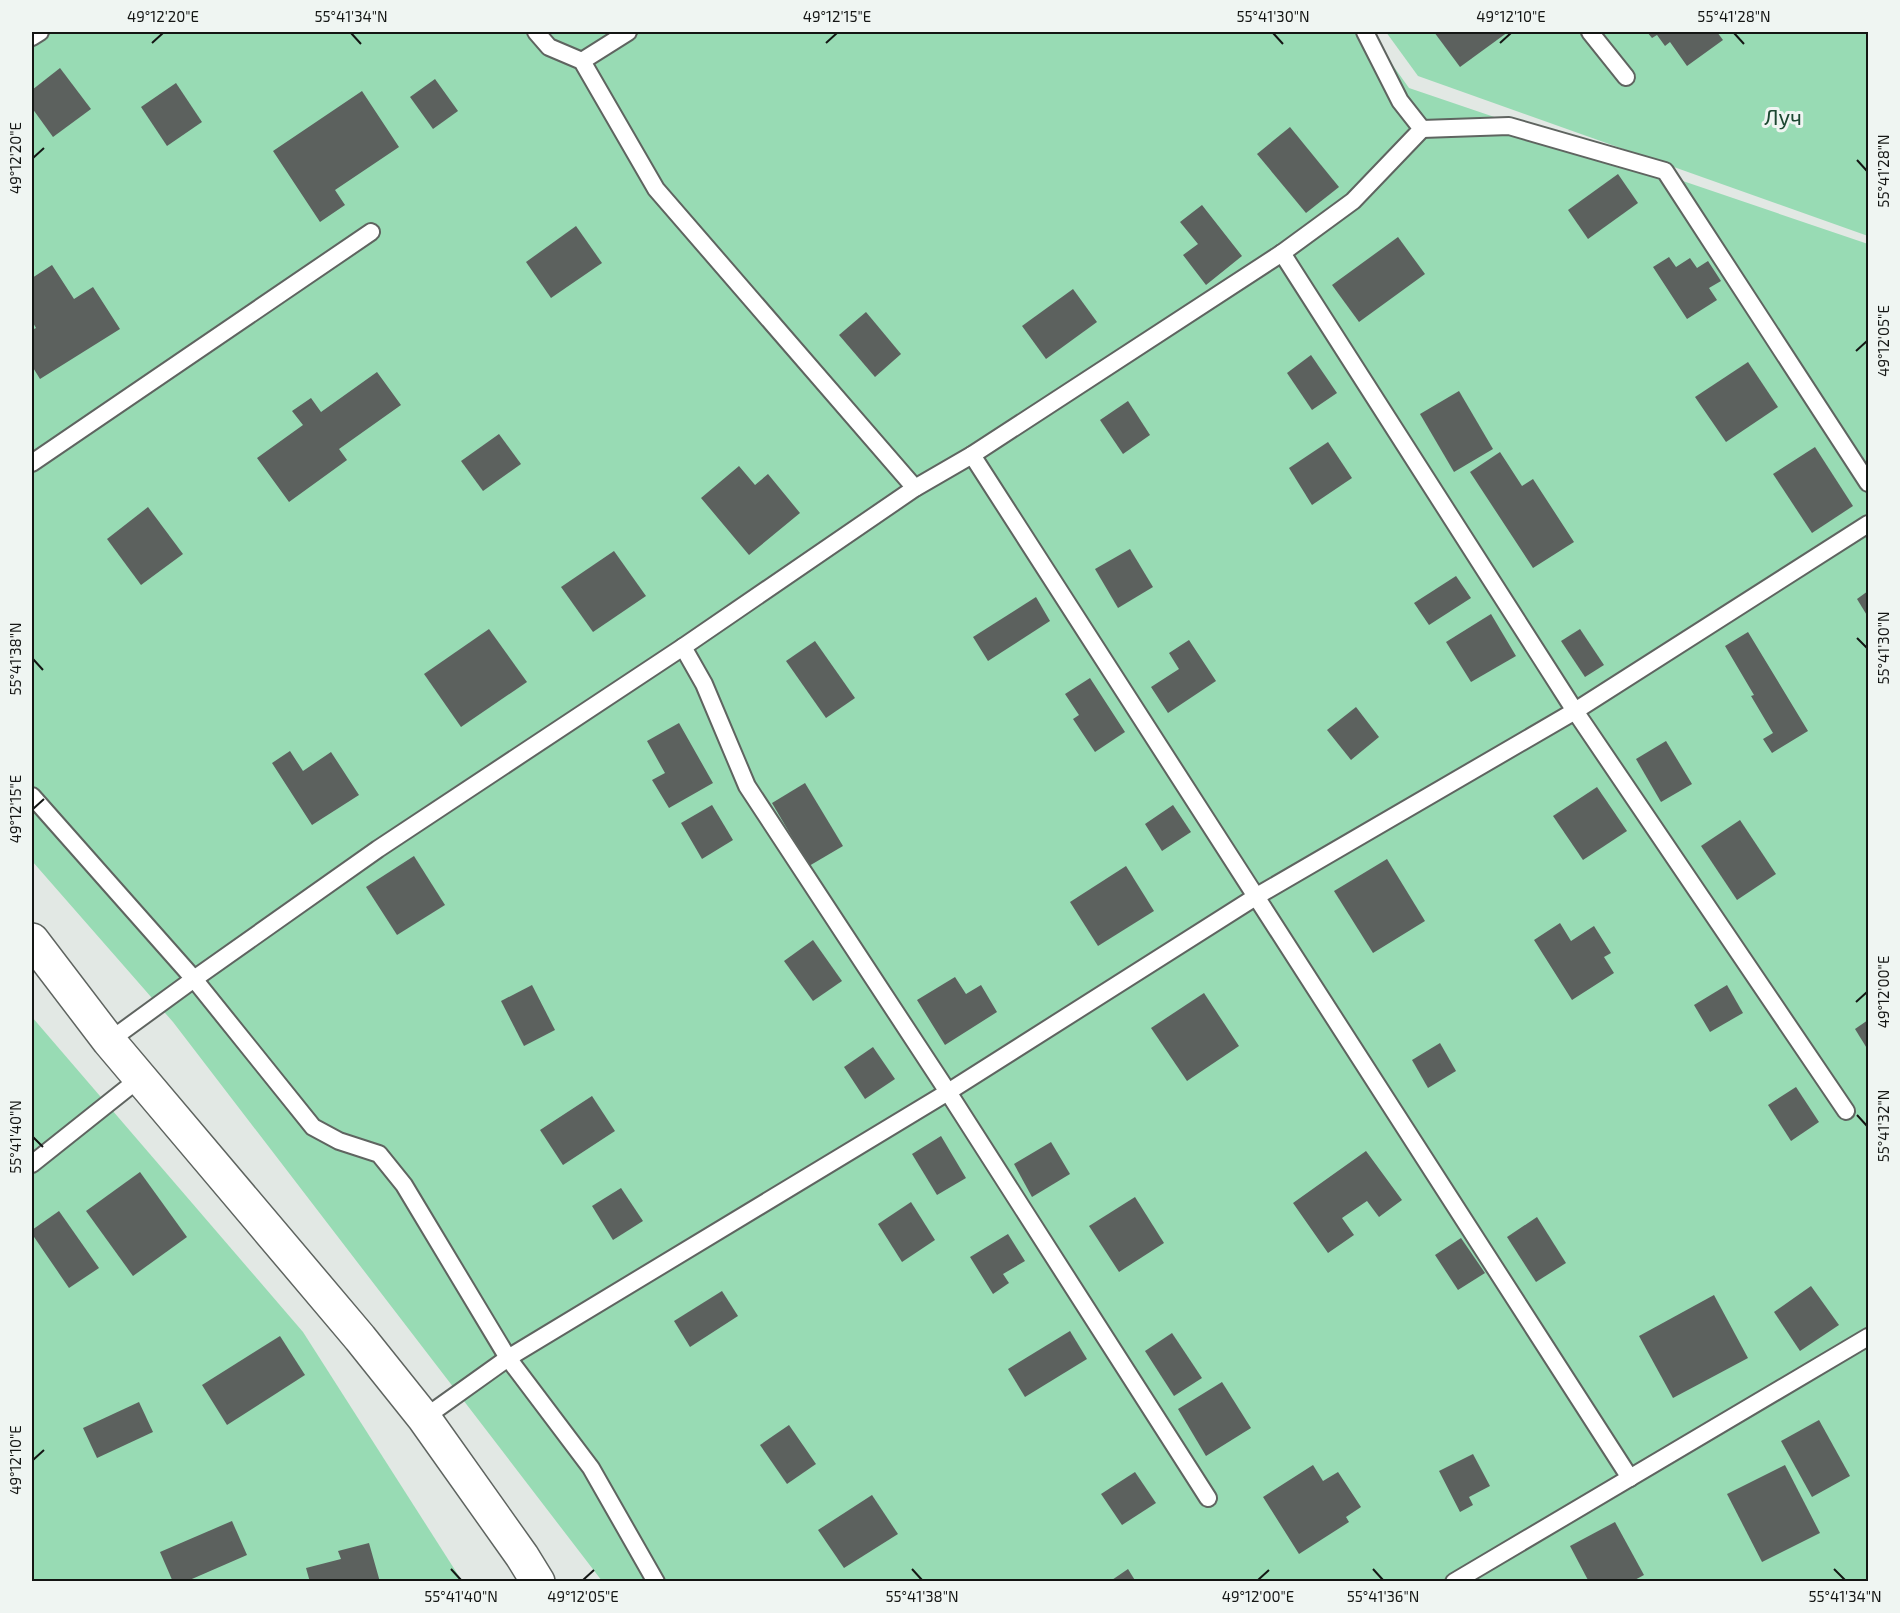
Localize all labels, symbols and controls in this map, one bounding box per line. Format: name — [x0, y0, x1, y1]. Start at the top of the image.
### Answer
text: 49°12'20"E — [127, 7, 199, 25]
text: 55°41'34"N — [314, 7, 388, 25]
text: 49°12'15"E — [803, 7, 871, 25]
text: 55°41'30"N — [1236, 7, 1310, 25]
text: 49°12'10"E — [1476, 7, 1546, 25]
text: 55°41'28"N — [1697, 7, 1771, 25]
park label: Луч — [1764, 103, 1802, 130]
text: 49°12'20"E — [6, 122, 24, 194]
text: 55°41'28"N — [1874, 134, 1892, 208]
text: 49°12'05"E — [1874, 305, 1892, 377]
text: 55°41'30"N — [1874, 611, 1892, 685]
text: 55°41'38"N — [6, 622, 24, 696]
text: 49°12'15"E — [6, 775, 24, 843]
text: 49°12'00"E — [1874, 956, 1892, 1028]
text: 55°41'32"N — [1874, 1090, 1892, 1162]
text: 55°41'40"N — [6, 1100, 24, 1174]
text: 49°12'10"E — [6, 1425, 24, 1495]
text: 55°41'40"N — [424, 1587, 498, 1605]
text: 49°12'05"E — [547, 1587, 619, 1605]
text: 55°41'38"N — [885, 1587, 959, 1605]
text: 49°12'00"E — [1222, 1587, 1294, 1605]
text: 55°41'36"N — [1347, 1587, 1419, 1605]
text: 55°41'34"N — [1808, 1587, 1882, 1605]

